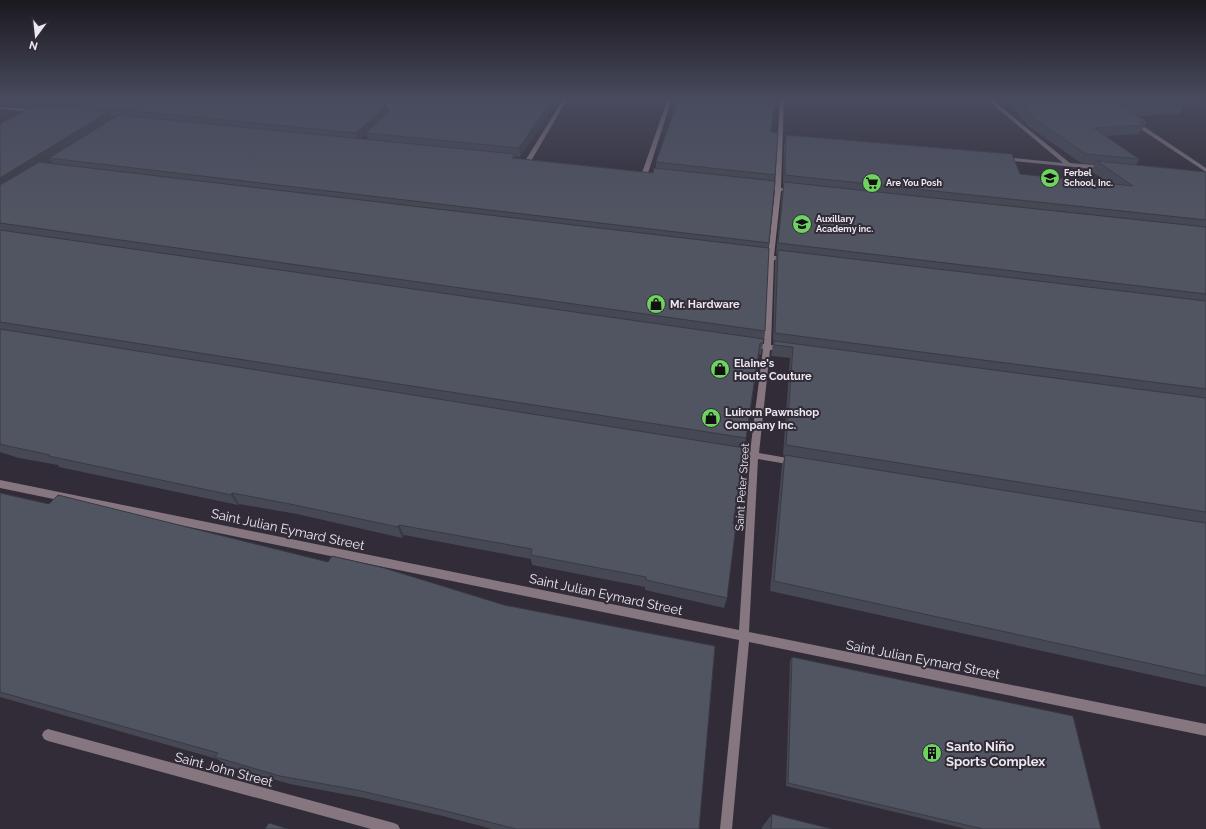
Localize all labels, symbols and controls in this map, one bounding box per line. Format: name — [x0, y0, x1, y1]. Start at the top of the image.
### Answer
north arrow — [16, 16, 56, 56]
text: N — [28, 38, 39, 53]
school or university icon: Ferbel School, Inc. — [1039, 167, 1061, 189]
place label: Ferbel School, Inc. — [1064, 168, 1113, 188]
supermarket icon: Are You Posh — [861, 172, 883, 194]
place label: Are You Posh — [886, 178, 942, 188]
school or university icon: Auxillary Academy inc. — [791, 213, 813, 235]
place label: Auxillary Academy inc. — [816, 214, 873, 234]
shop icon: Mr. Hardware — [645, 293, 667, 315]
place label: Mr. Hardware — [670, 298, 740, 311]
place label: Elaine's Houte Couture — [734, 357, 812, 383]
shop icon: Elaine's Houte Couture — [709, 358, 731, 380]
place label: Luirom Pawnshop Company Inc. — [725, 406, 819, 432]
shop icon: Luirom Pawnshop Company Inc. — [700, 407, 722, 429]
street label: Saint Peter Street — [733, 442, 752, 531]
street label: Saint Julian Eymard Street — [210, 506, 367, 553]
street label: Saint Julian Eymard Street — [528, 571, 685, 618]
street label: Saint Julian Eymard Street — [845, 637, 1002, 682]
place label: Santo Niño Sports Complex — [946, 739, 1045, 769]
building icon: Santo Niño Sports Complex — [921, 742, 943, 764]
street label: Saint John Street — [173, 749, 275, 790]

